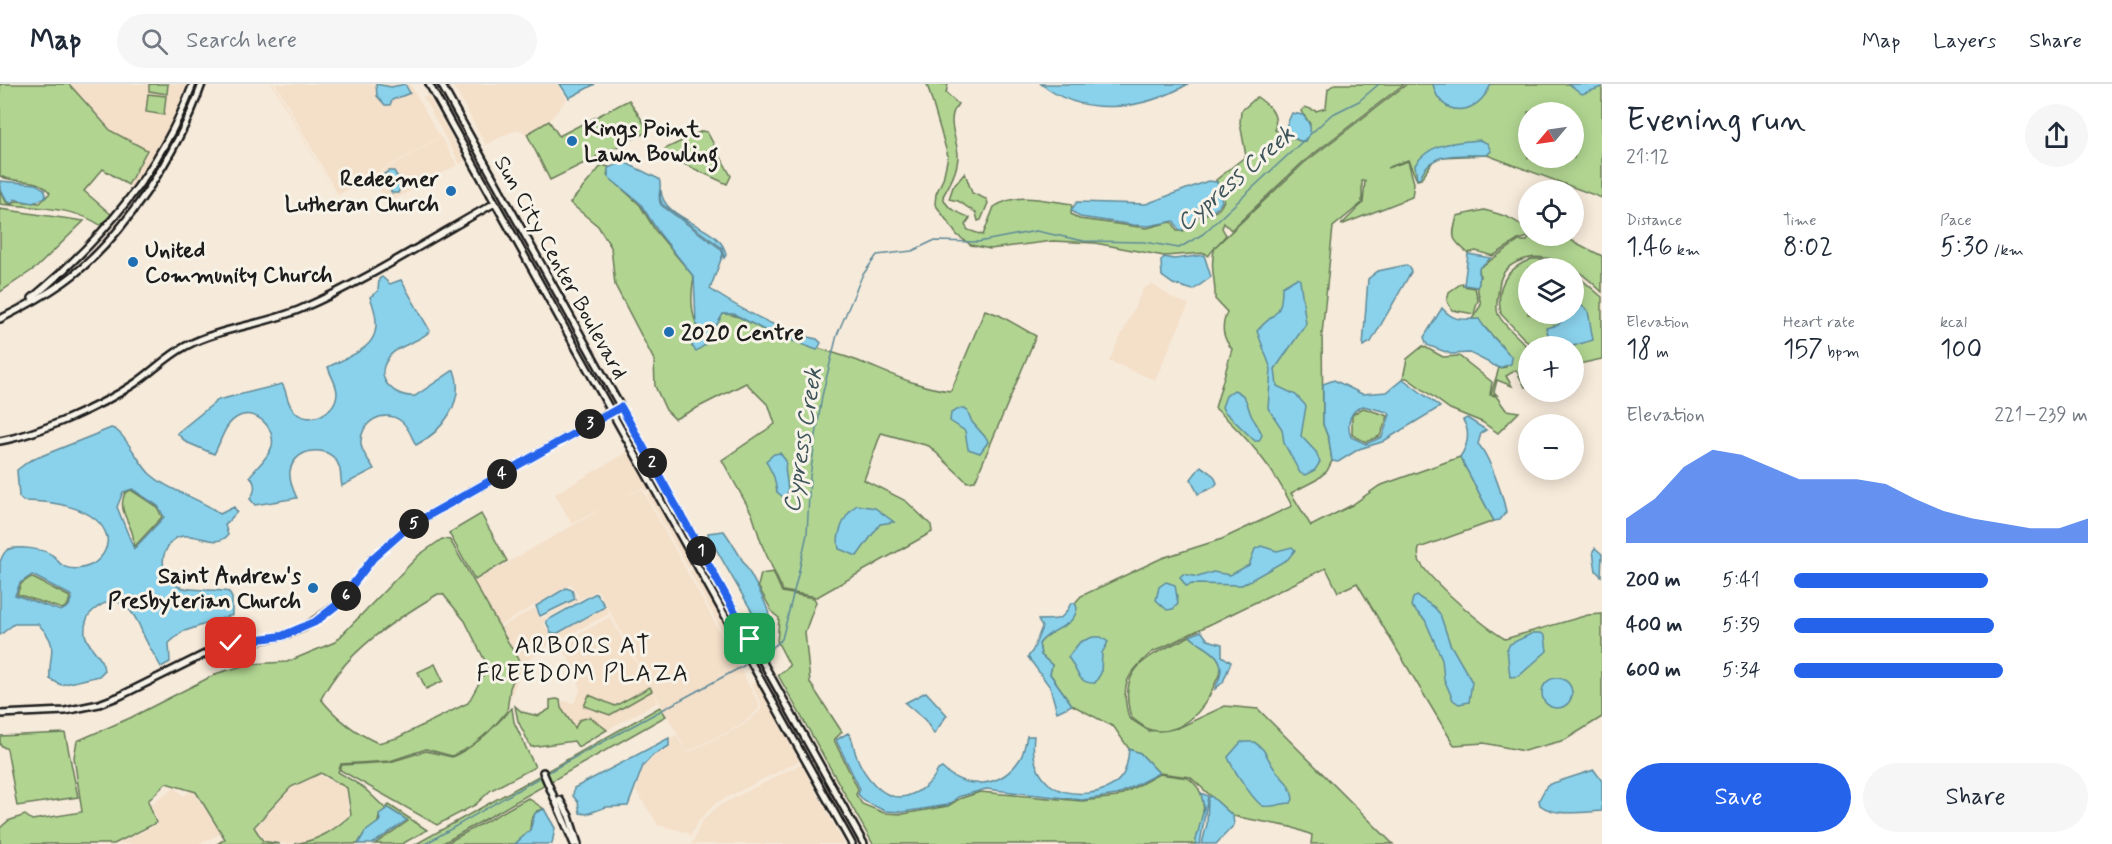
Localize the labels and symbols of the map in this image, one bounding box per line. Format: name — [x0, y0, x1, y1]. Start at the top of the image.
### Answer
north arrow — [1518, 102, 1584, 168]
place label: Kings Point Lawn Bowling — [584, 116, 718, 173]
water label: Cypress Creek — [1170, 119, 1302, 239]
marker: Kings Point Lawn Bowling — [565, 134, 579, 148]
street label: Sun City Center Boulevard — [487, 151, 633, 385]
place label: Redeemer Lutheran Church — [285, 166, 440, 219]
marker: Redeemer Lutheran Church — [444, 184, 458, 198]
place label: United Community Church — [145, 237, 333, 290]
marker: United Community Church — [126, 255, 140, 269]
place label: 2020 Centre — [681, 320, 804, 348]
marker: 2020 Centre — [662, 325, 676, 339]
water label: Cypress Creek — [777, 365, 830, 515]
pin: 3 — [575, 409, 605, 439]
pin: 2 — [637, 448, 667, 478]
pin: 4 — [487, 459, 517, 489]
pin: 5 — [399, 509, 429, 539]
pin: 1 — [686, 536, 716, 566]
place label: Saint Andrew's Presbyterian Church — [108, 563, 301, 616]
marker: Saint Andrew's Presbyterian Church — [306, 581, 320, 595]
pin: 6 — [331, 581, 361, 611]
pin — [724, 613, 775, 664]
pin — [205, 617, 256, 668]
district label: ARBORS AT FREEDOM PLAZA — [476, 631, 690, 690]

